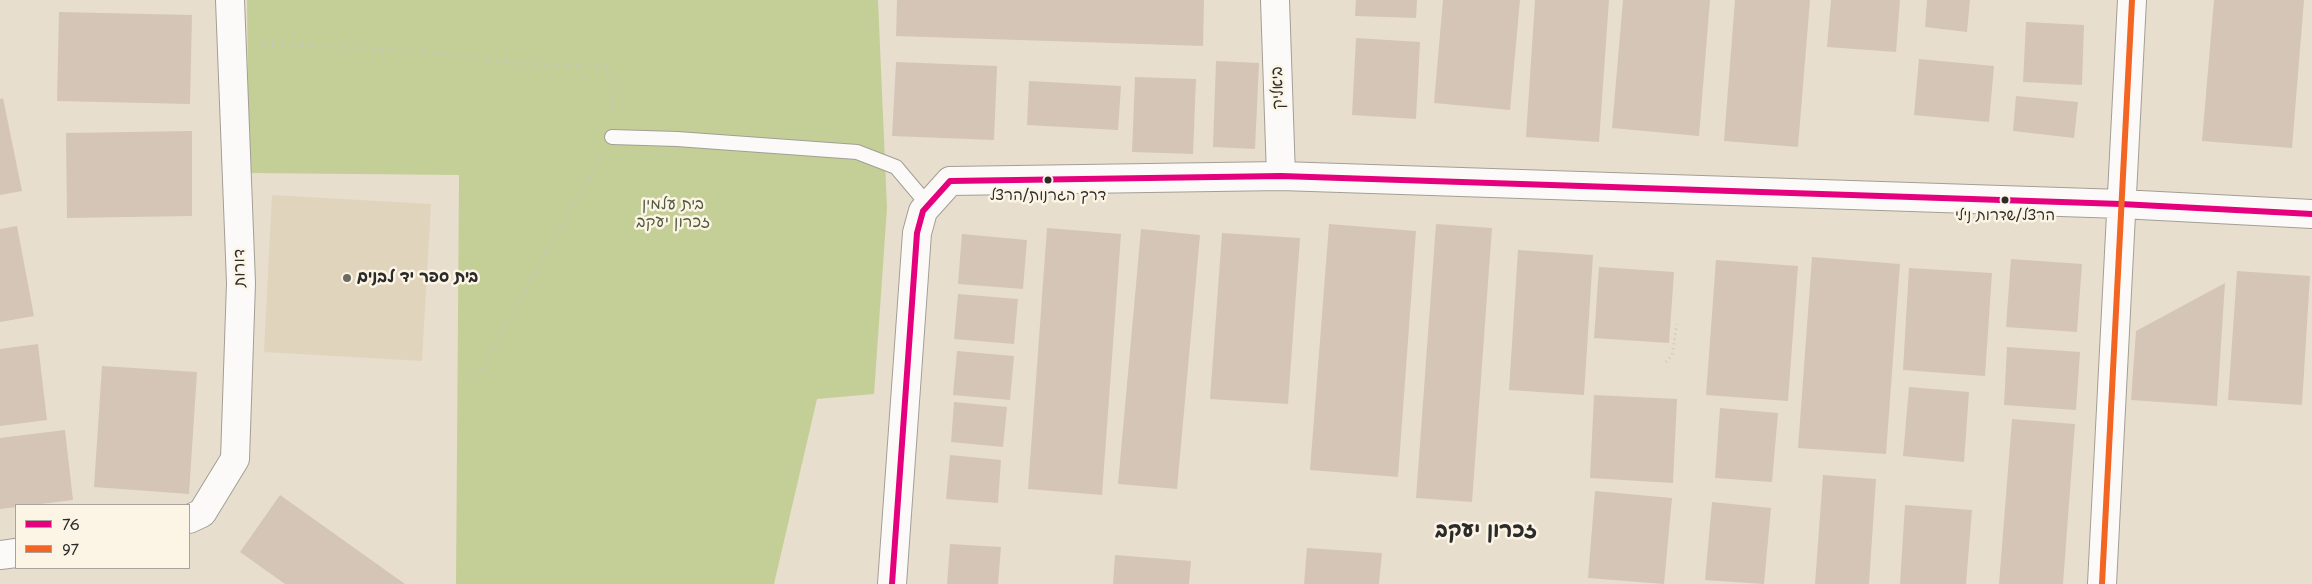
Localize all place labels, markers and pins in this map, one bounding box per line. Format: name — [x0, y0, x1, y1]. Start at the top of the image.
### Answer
marker: דרך הגרנות/הרצל — [1043, 175, 1053, 185]
place label: דרך הגרנות/הרצל — [990, 187, 1106, 205]
marker: הרצל/שדרות נילי — [2000, 195, 2010, 205]
place label: הרצל/שדרות נילי — [1955, 207, 2055, 225]
place label: בית ספר יד לבנים — [357, 268, 478, 288]
marker: בית ספר יד לבנים — [341, 272, 353, 284]

